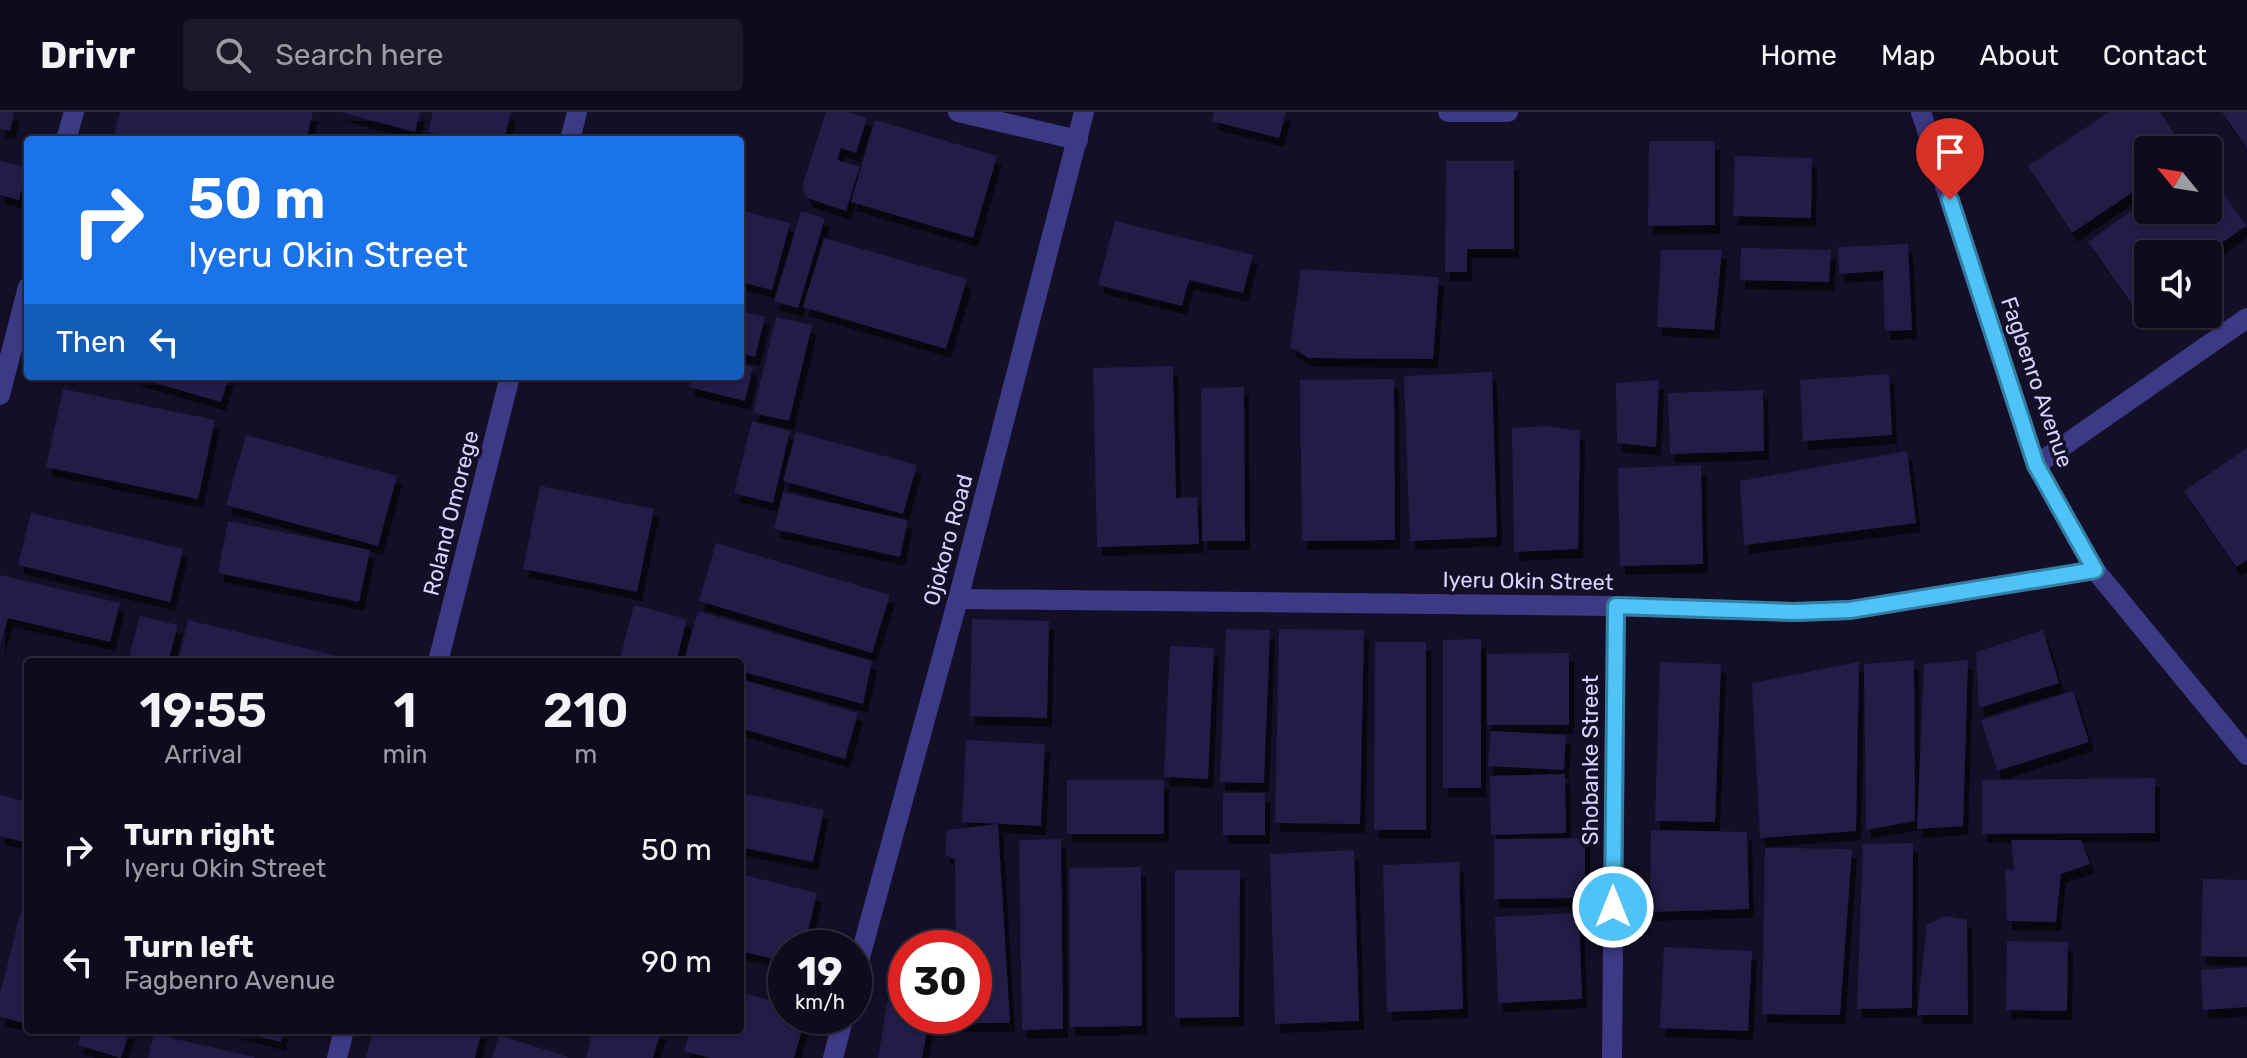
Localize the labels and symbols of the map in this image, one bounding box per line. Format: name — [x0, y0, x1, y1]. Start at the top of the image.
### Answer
pin — [1916, 118, 1984, 200]
north arrow — [2134, 136, 2222, 224]
street label: Fagbenro Avenue — [1995, 293, 2079, 471]
street label: Roland Omorege — [417, 428, 485, 598]
street label: Ojokoro Road — [918, 471, 978, 609]
street label: Iyeru Okin Street — [1442, 566, 1614, 596]
street label: Shobanke Street — [1577, 674, 1604, 845]
position arrow — [1571, 865, 1655, 949]
speed limit sign: 30 — [888, 930, 992, 1034]

